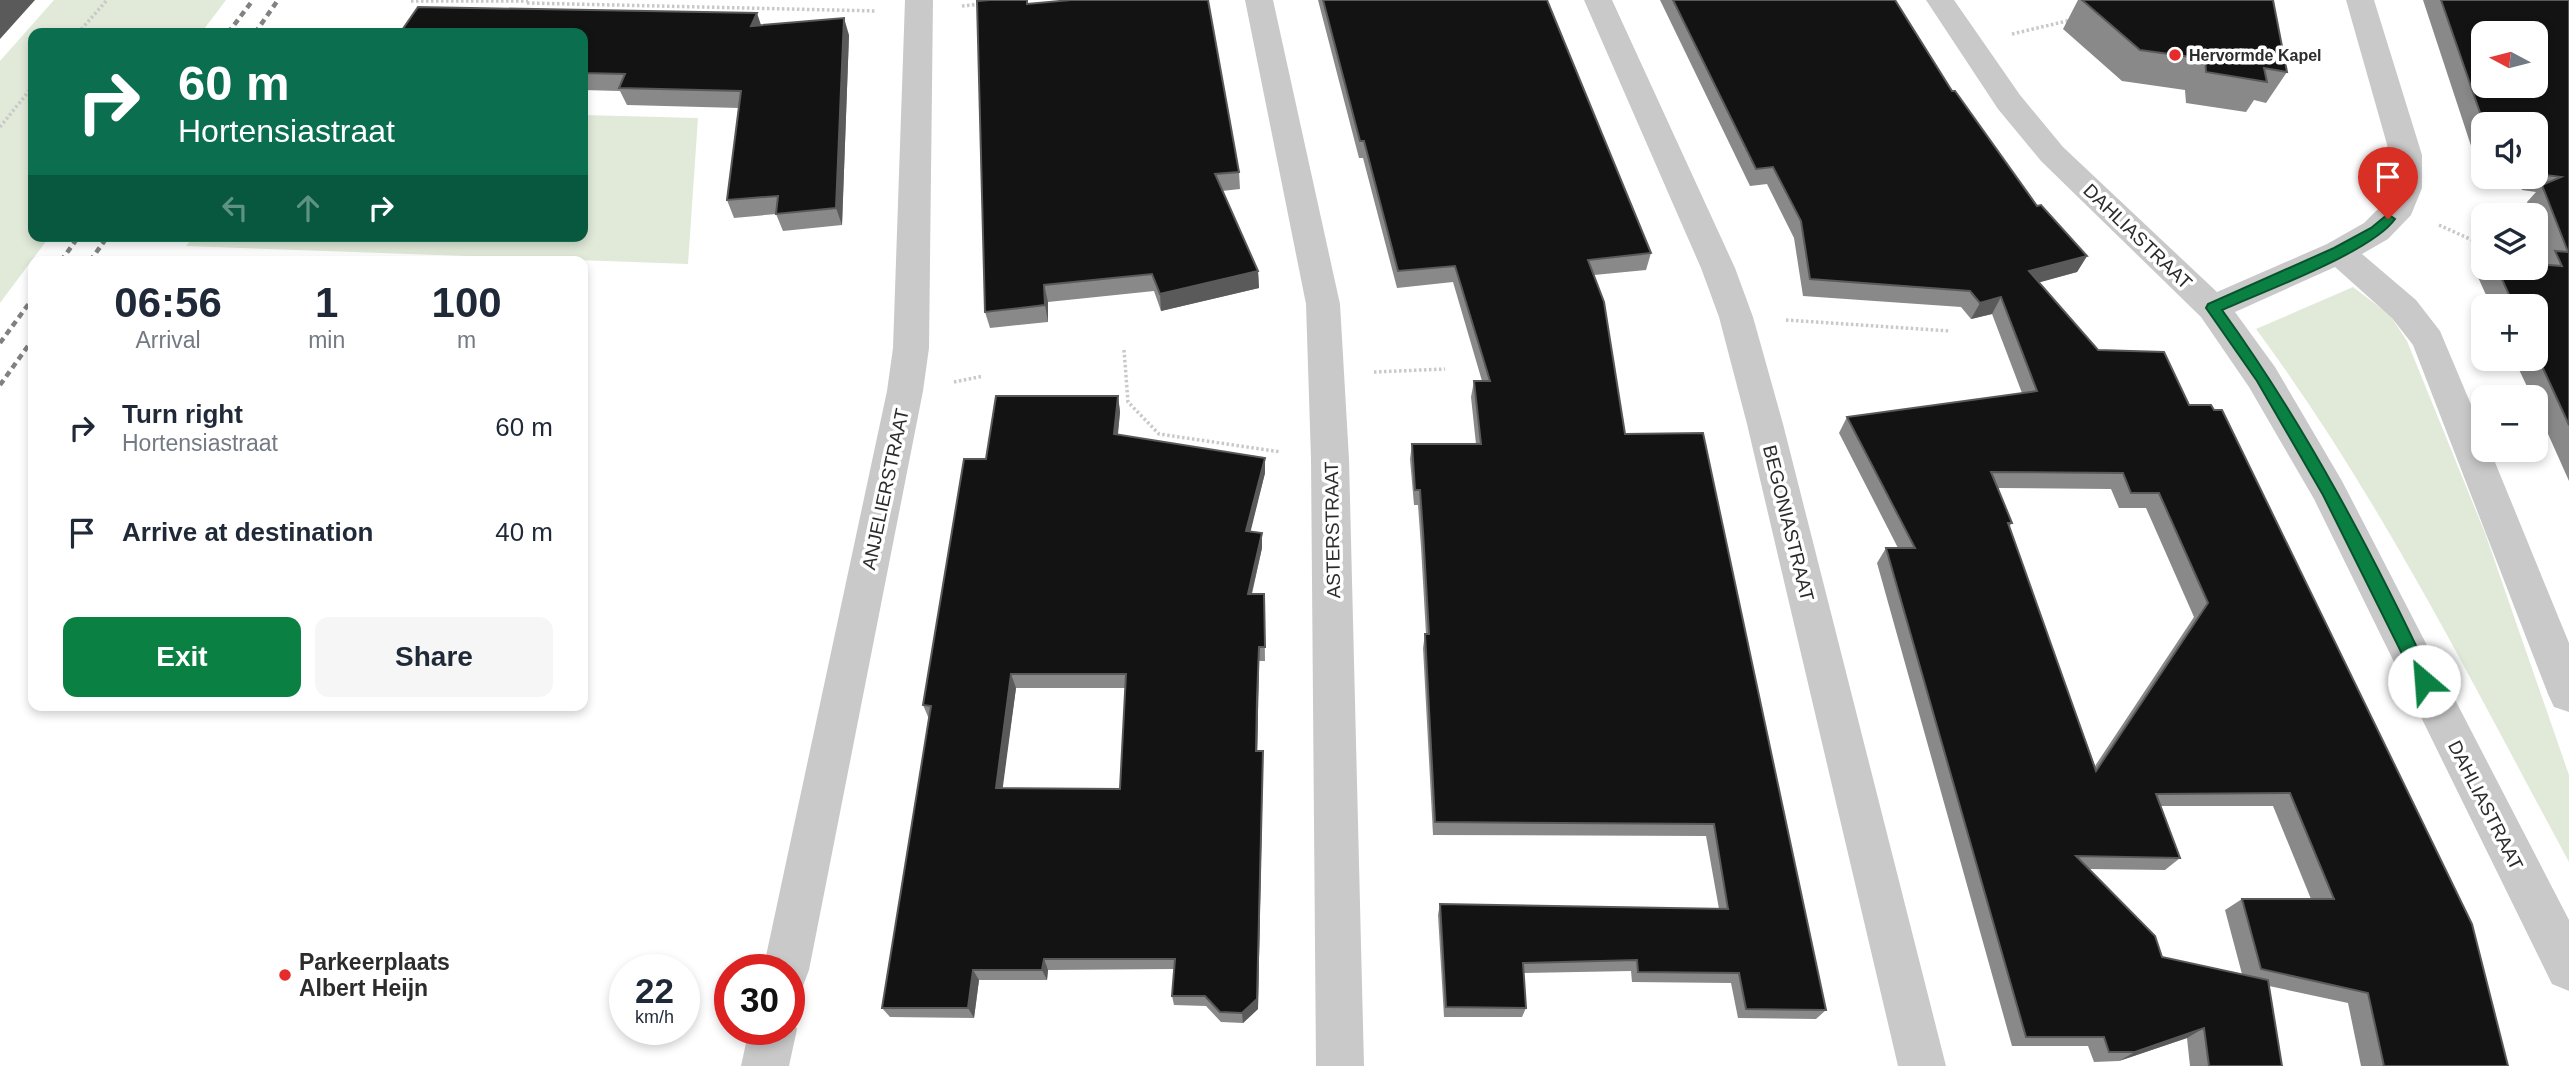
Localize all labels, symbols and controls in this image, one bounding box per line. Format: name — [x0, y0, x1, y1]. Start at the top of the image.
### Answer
north arrow — [2471, 21, 2548, 98]
map controls — [2471, 21, 2548, 462]
marker: Hervormde Kapel — [2167, 47, 2183, 63]
place label: Hervormde Kapel — [2189, 47, 2322, 64]
icon: right — [63, 56, 154, 147]
text: 60 m — [178, 56, 290, 110]
button: sound — [2471, 112, 2548, 189]
text: Hortensiastraat — [178, 113, 395, 149]
pin — [2358, 147, 2418, 219]
icon: arrive — [2369, 158, 2407, 196]
street label: DAHLIASTRAAT — [2079, 179, 2196, 294]
icon: left — [216, 189, 254, 227]
icon: ahead — [289, 189, 327, 227]
icon: right — [362, 189, 400, 227]
button: layers — [2471, 203, 2548, 280]
text: 06:56 — [114, 279, 222, 326]
text: 1 — [315, 279, 338, 326]
text: 100 — [432, 279, 502, 326]
button: + — [2471, 294, 2548, 371]
text: Arrival — [135, 327, 201, 353]
text: min — [308, 327, 345, 353]
text: m — [457, 327, 476, 353]
button: − — [2471, 385, 2548, 462]
text: Turn right — [122, 399, 243, 429]
street label: ANJELIERSTRAAT — [858, 406, 913, 572]
icon: right — [63, 409, 101, 447]
text: 60 m — [495, 412, 553, 442]
text: Hortensiastraat — [122, 430, 278, 456]
street label: BEGONIASTRAAT — [1759, 443, 1818, 604]
street label: ASTERSTRAAT — [1321, 461, 1344, 599]
icon: arrive — [63, 514, 101, 552]
text: Arrive at destination — [122, 517, 373, 547]
text: 40 m — [495, 517, 553, 547]
button: Exit — [63, 617, 301, 697]
button: Share — [315, 617, 553, 697]
position arrow — [2387, 644, 2461, 718]
street label: DAHLIASTRAAT — [2444, 737, 2527, 874]
place label: Parkeerplaats Albert Heijn — [299, 949, 450, 1001]
speed limit sign: 30 — [714, 954, 805, 1045]
marker: Parkeerplaats Albert Heijn — [277, 967, 293, 983]
text: 22 — [635, 971, 674, 1010]
text: km/h — [635, 1007, 674, 1027]

